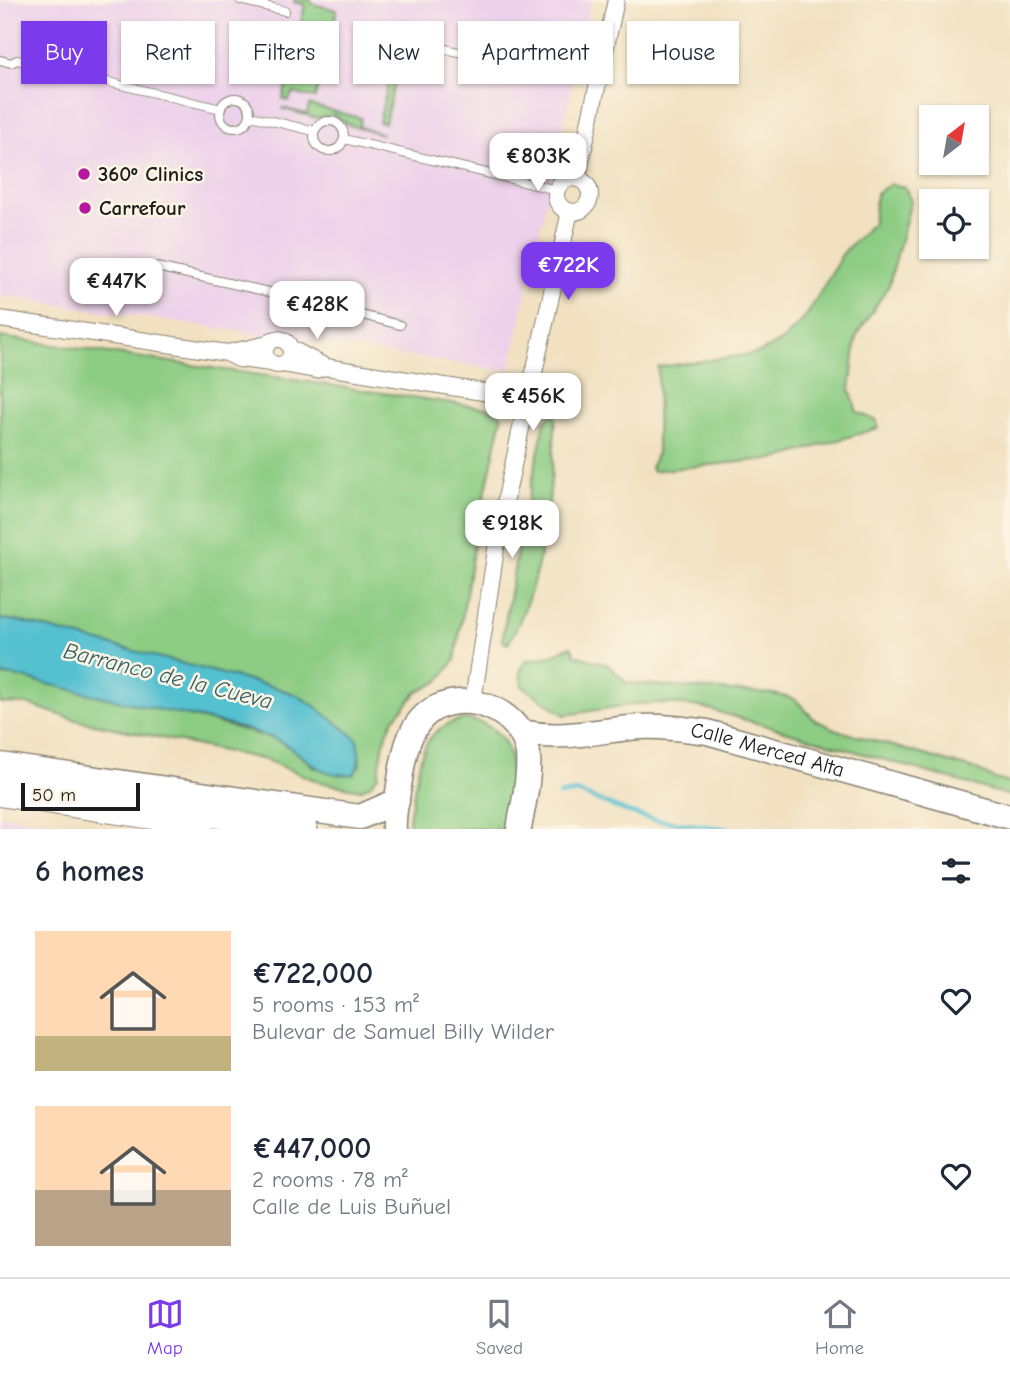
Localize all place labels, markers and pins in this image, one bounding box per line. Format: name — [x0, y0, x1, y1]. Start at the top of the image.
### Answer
pin: €803K — [489, 134, 587, 193]
place label: 360º Clinics — [98, 162, 203, 186]
marker: 360º Clinics — [76, 166, 92, 182]
place label: Carrefour — [99, 196, 186, 220]
marker: Carrefour — [77, 200, 93, 216]
pin: €722K — [519, 243, 617, 302]
pin: €447K — [67, 258, 165, 318]
pin: €428K — [268, 282, 366, 341]
pin: €456K — [484, 374, 582, 433]
pin: €918K — [463, 500, 561, 560]

